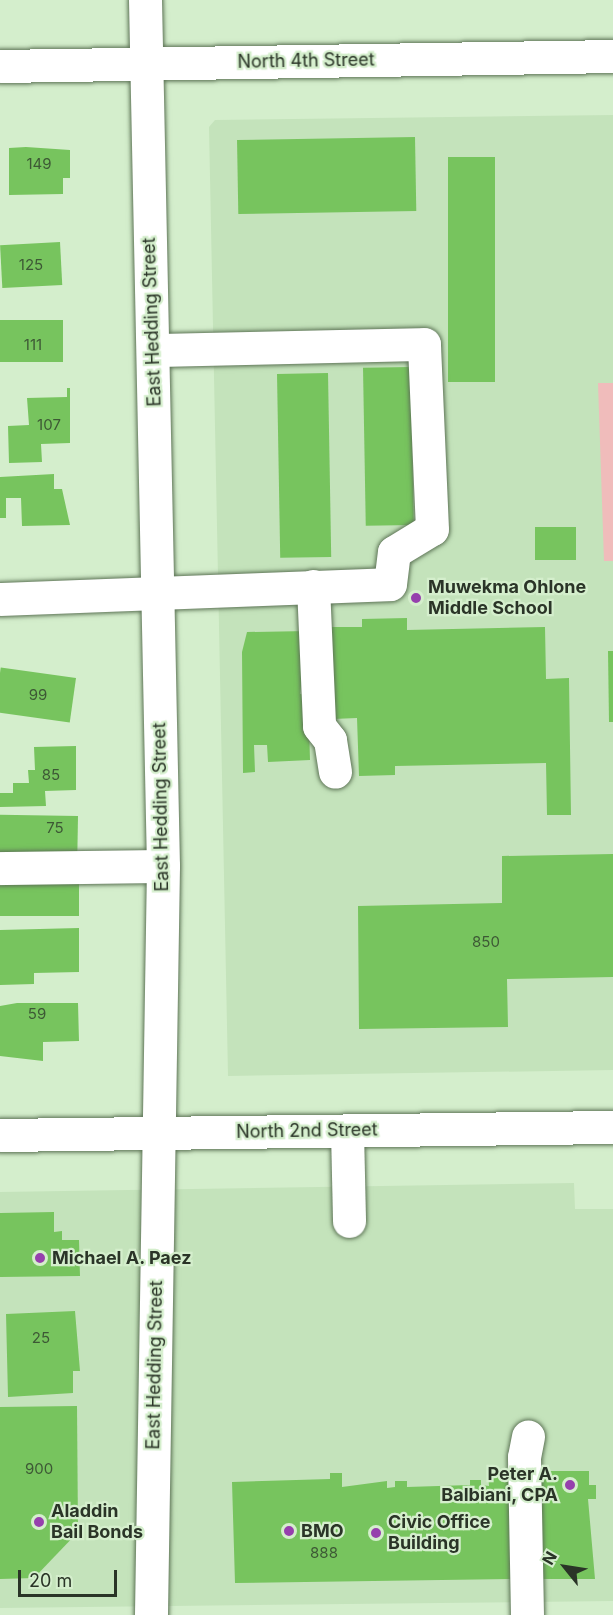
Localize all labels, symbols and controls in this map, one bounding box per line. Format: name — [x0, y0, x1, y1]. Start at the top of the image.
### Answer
street label: North 4th Street — [237, 49, 375, 73]
house number: 149 — [26, 155, 52, 173]
street label: East Hedding Street — [138, 237, 166, 407]
house number: 125 — [19, 256, 43, 274]
house number: 111 — [24, 336, 42, 354]
house number: 107 — [37, 416, 61, 434]
place label: Muwekma Ohlone Middle School — [428, 577, 586, 620]
marker: Muwekma Ohlone Middle School — [409, 591, 423, 605]
house number: 99 — [29, 686, 47, 704]
street label: East Hedding Street — [149, 722, 173, 892]
house number: 85 — [42, 766, 60, 784]
house number: 75 — [46, 819, 64, 837]
house number: 850 — [472, 933, 500, 951]
house number: 59 — [28, 1005, 46, 1023]
street label: North 2nd Street — [236, 1119, 378, 1143]
place label: Michael A. Paez — [52, 1247, 192, 1269]
marker: Michael A. Paez — [33, 1251, 47, 1265]
street label: East Hedding Street — [143, 1280, 167, 1450]
house number: 25 — [32, 1329, 50, 1347]
house number: 900 — [25, 1460, 53, 1478]
place label: Peter A. Balbiani, CPA — [441, 1464, 558, 1506]
marker: Peter A. Balbiani, CPA — [563, 1478, 577, 1492]
place label: Aladdin Bail Bonds — [51, 1501, 143, 1544]
place label: Civic Office Building — [388, 1512, 491, 1555]
marker: Aladdin Bail Bonds — [32, 1515, 46, 1529]
place label: BMO — [301, 1520, 344, 1542]
marker: BMO — [282, 1524, 296, 1538]
marker: Civic Office Building — [369, 1526, 383, 1540]
north arrow — [535, 1537, 595, 1597]
house number: 888 — [310, 1544, 338, 1562]
text: N — [538, 1548, 561, 1568]
scale bar — [21, 1558, 120, 1596]
text: 20 m — [29, 1570, 72, 1591]

